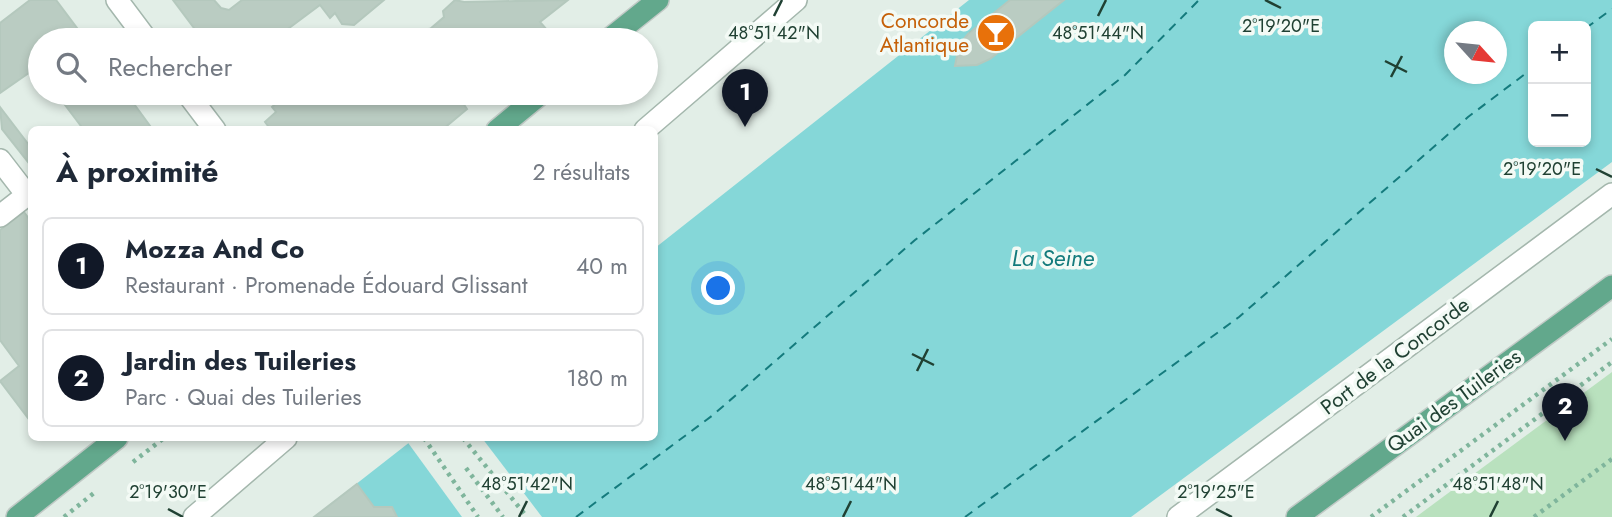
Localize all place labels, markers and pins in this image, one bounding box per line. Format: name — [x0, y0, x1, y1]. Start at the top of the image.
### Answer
place label: Concorde Atlantique — [880, 6, 969, 60]
bar icon: Concorde Atlantique — [975, 12, 1017, 54]
pin: 1 — [722, 69, 768, 127]
pin: 2 — [1542, 383, 1588, 441]

